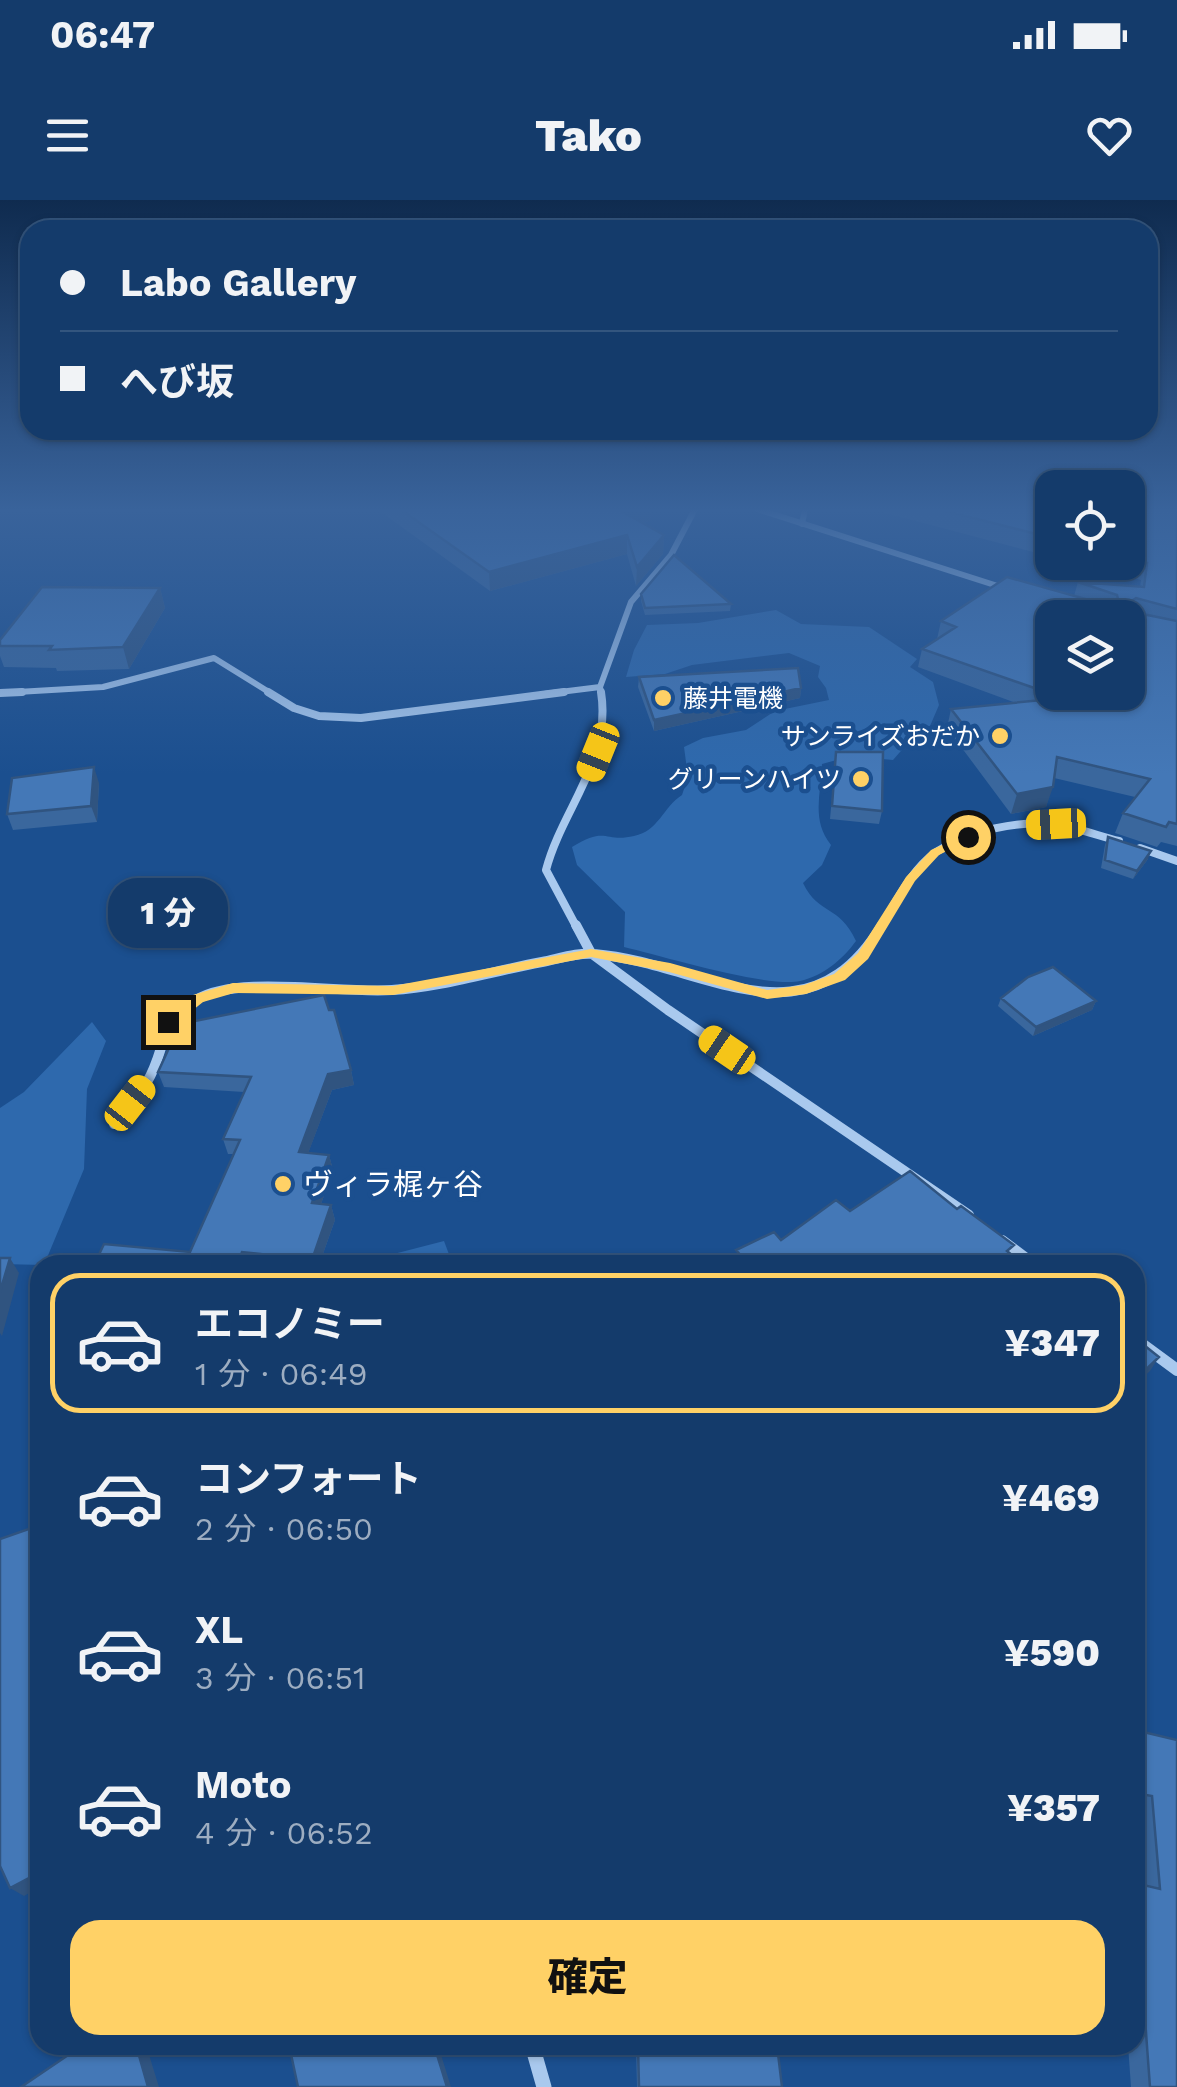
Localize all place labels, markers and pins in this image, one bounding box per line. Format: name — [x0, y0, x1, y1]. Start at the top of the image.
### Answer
place label: 藤井電機 — [683, 684, 783, 713]
marker: 藤井電機 — [652, 687, 674, 709]
place label: サンライズおだか — [781, 722, 980, 751]
marker: サンライズおだか — [989, 725, 1011, 747]
place label: グリーンハイツ — [668, 765, 841, 794]
marker: グリーンハイツ — [850, 768, 872, 790]
place label: ヴィラ梶ヶ谷 — [303, 1167, 483, 1202]
marker: ヴィラ梶ヶ谷 — [272, 1173, 294, 1195]

